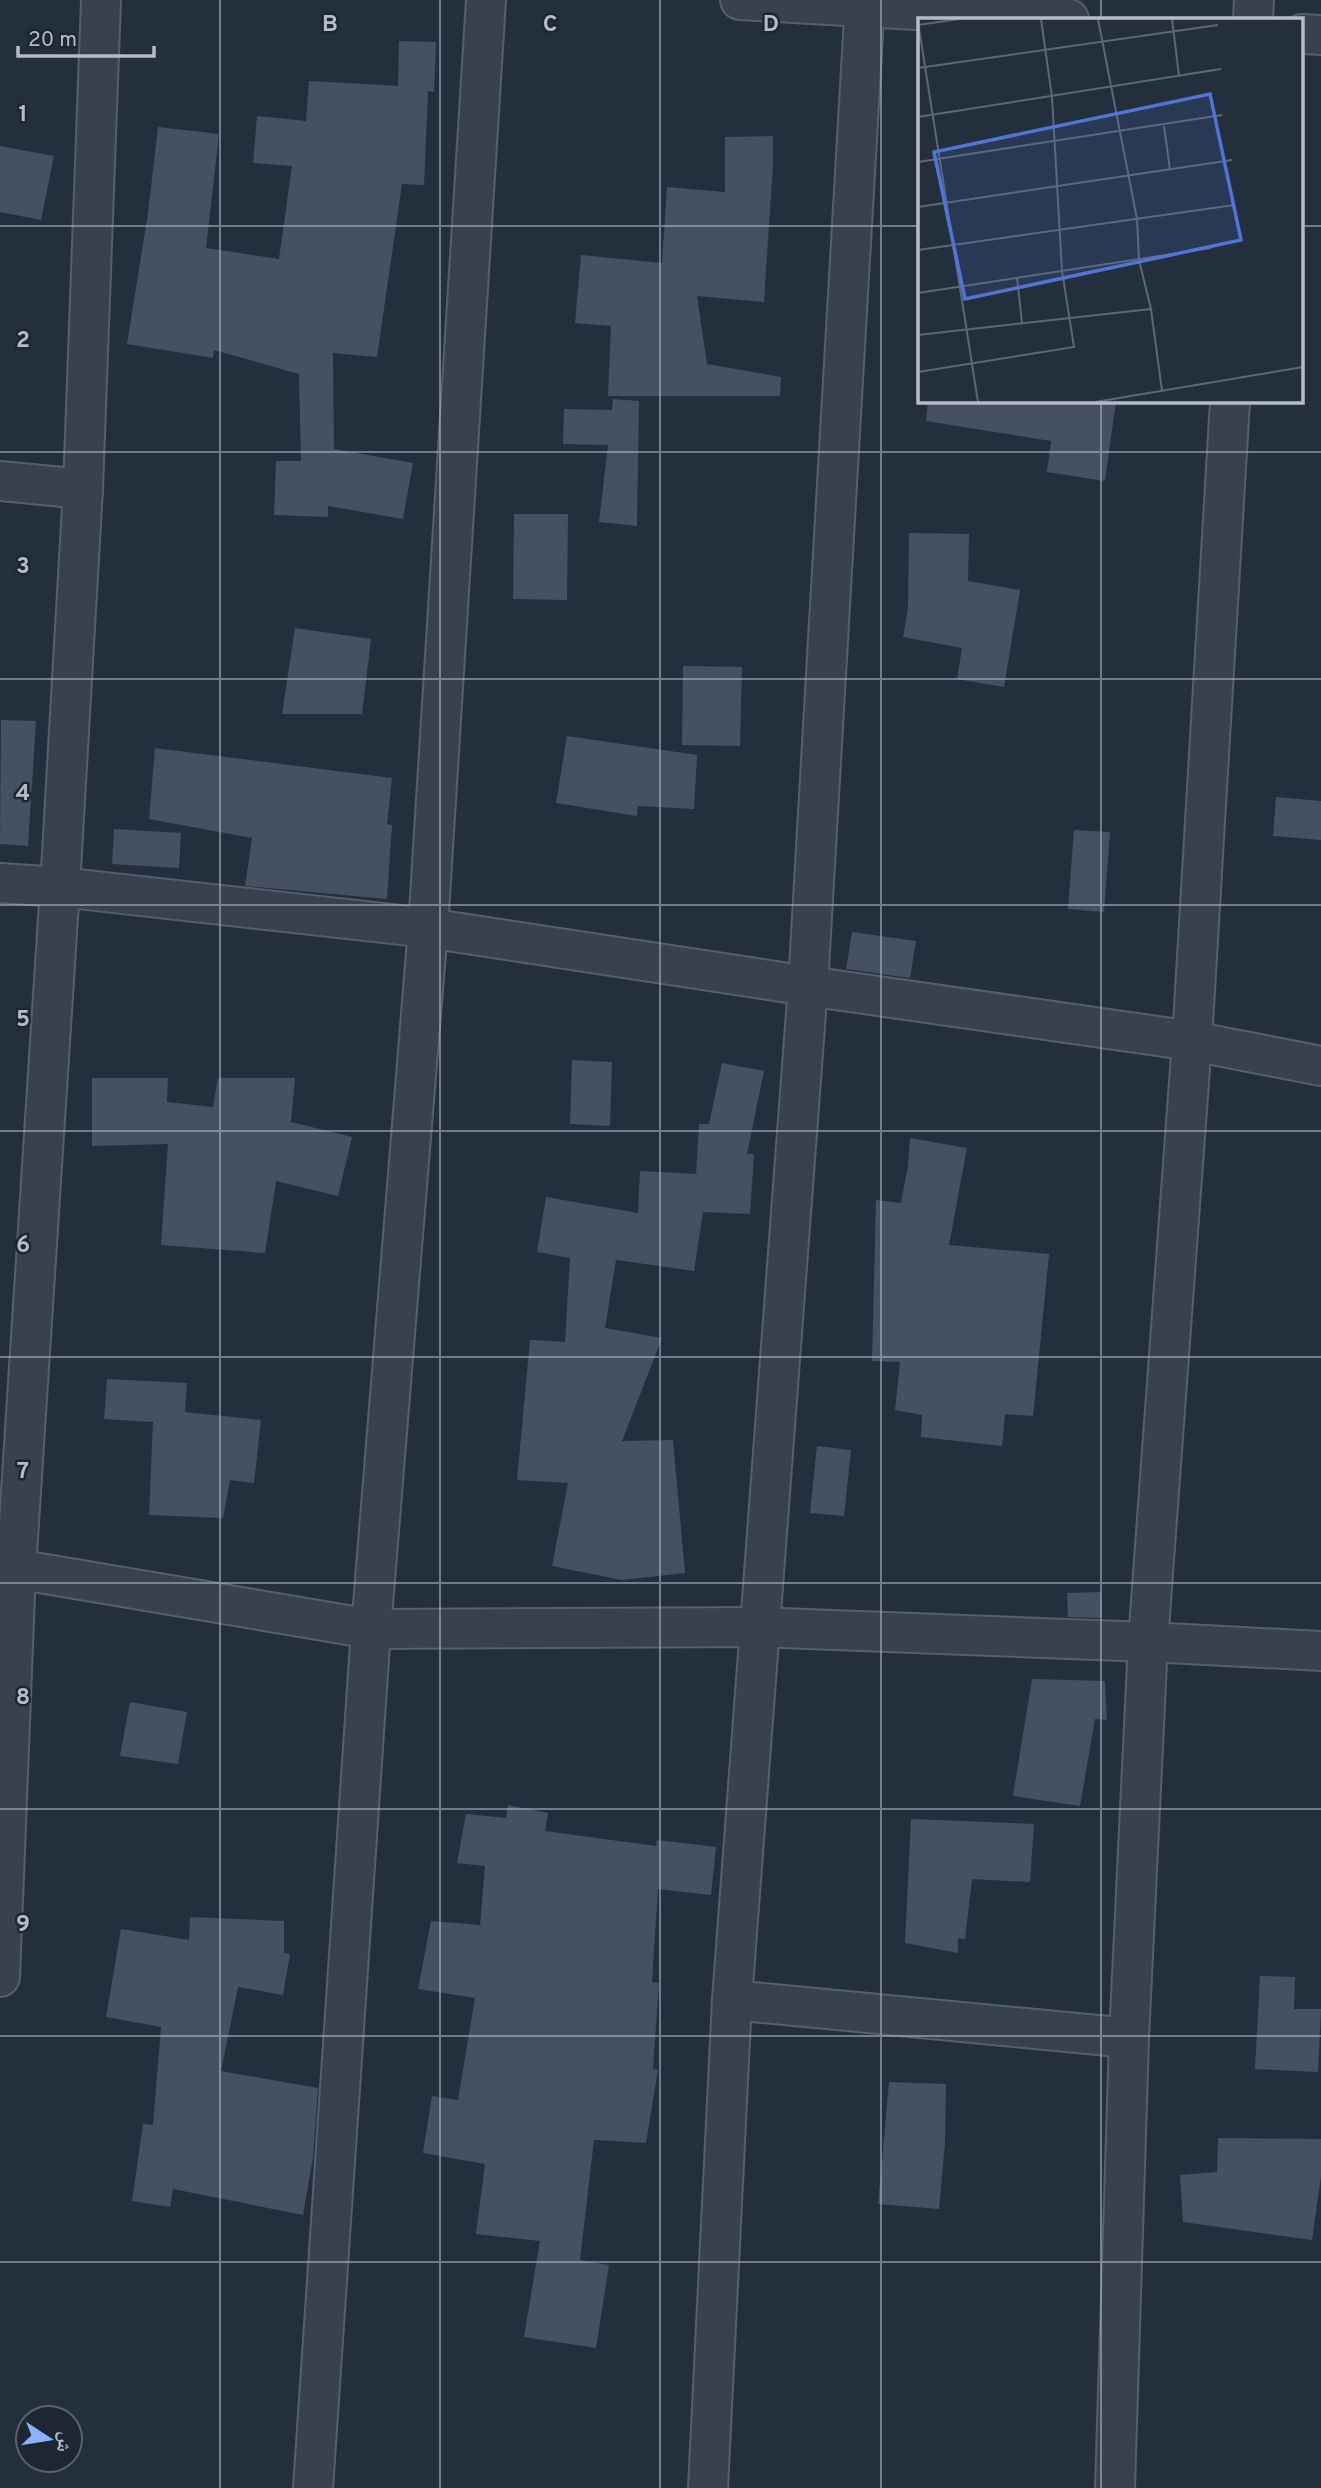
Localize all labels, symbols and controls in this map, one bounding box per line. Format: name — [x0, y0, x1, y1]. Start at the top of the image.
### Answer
text: B — [322, 11, 338, 40]
text: C — [543, 11, 557, 40]
text: D — [763, 11, 779, 40]
scale bar — [18, 14, 154, 58]
inset map — [918, 18, 1304, 402]
text: 20 m — [28, 27, 77, 54]
text: 1 — [18, 101, 28, 130]
text: 2 — [16, 327, 30, 356]
text: 3 — [16, 553, 30, 582]
text: 4 — [16, 780, 30, 809]
text: 5 — [16, 1006, 30, 1035]
text: 6 — [16, 1232, 30, 1261]
text: 7 — [17, 1458, 29, 1487]
text: 8 — [16, 1684, 30, 1713]
text: 9 — [16, 1911, 30, 1940]
north arrow — [14, 2404, 84, 2474]
text: ش — [50, 2430, 78, 2454]

